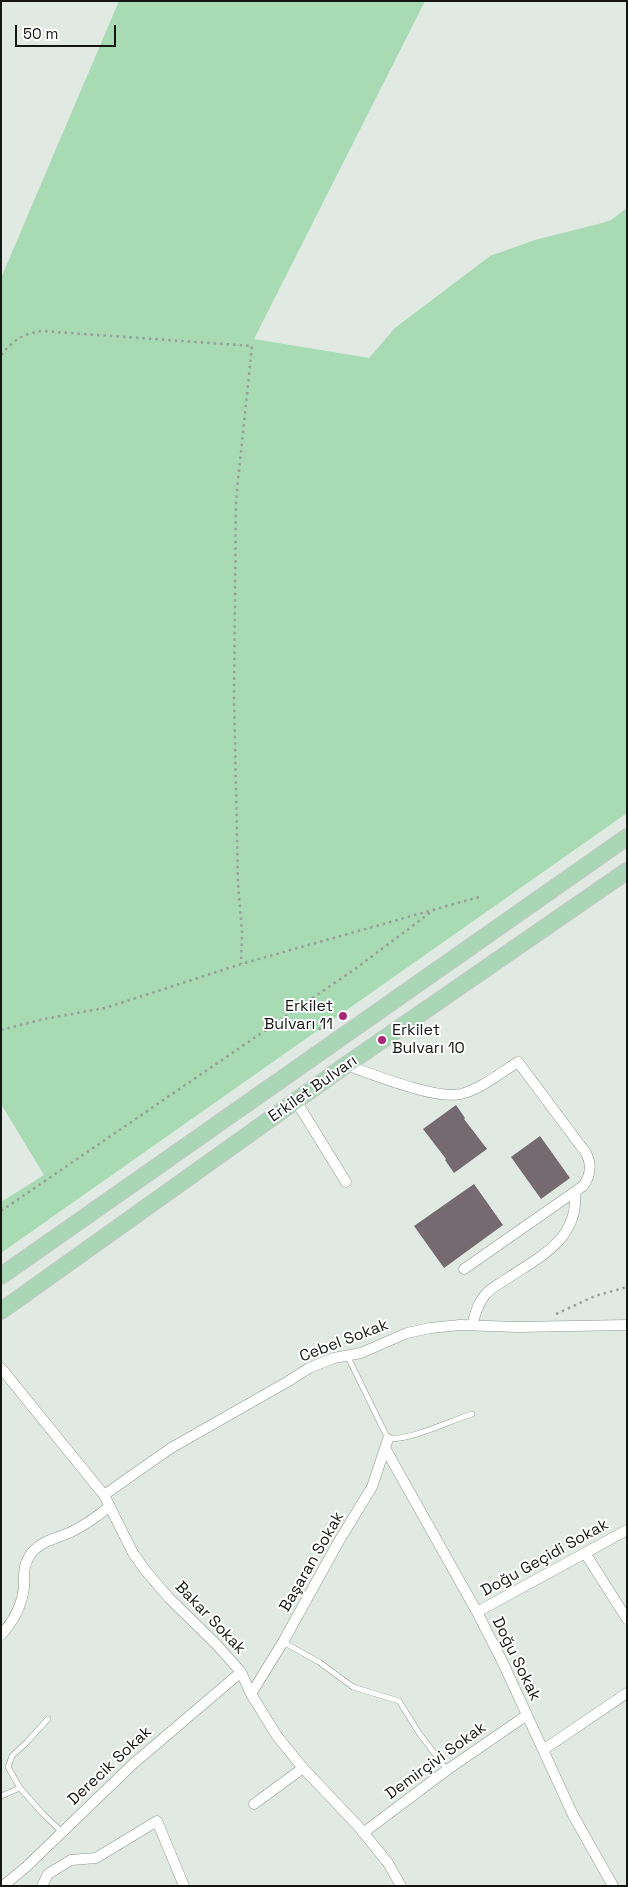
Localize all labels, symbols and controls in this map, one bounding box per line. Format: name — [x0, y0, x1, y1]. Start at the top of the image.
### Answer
scale bar — [18, 15, 119, 47]
text: 50 m — [23, 24, 58, 43]
place label: Erkilet Bulvarı 11 — [264, 997, 333, 1035]
marker: Erkilet Bulvarı 11 — [337, 1010, 349, 1022]
place label: Erkilet Bulvarı 10 — [392, 1021, 465, 1059]
marker: Erkilet Bulvarı 10 — [376, 1034, 388, 1046]
street label: Erkilet Bulvarı — [265, 1051, 361, 1127]
street label: Cebel Sokak — [297, 1315, 391, 1367]
street label: Başaran Sokak — [276, 1509, 348, 1615]
street label: Doğu Geçidi Sokak — [478, 1515, 612, 1601]
street label: Bakar Sokak — [171, 1578, 249, 1658]
street label: Doğu Sokak — [488, 1614, 544, 1704]
street label: Demirçivi Sokak — [382, 1718, 490, 1804]
street label: Derecik Sokak — [64, 1722, 156, 1810]

